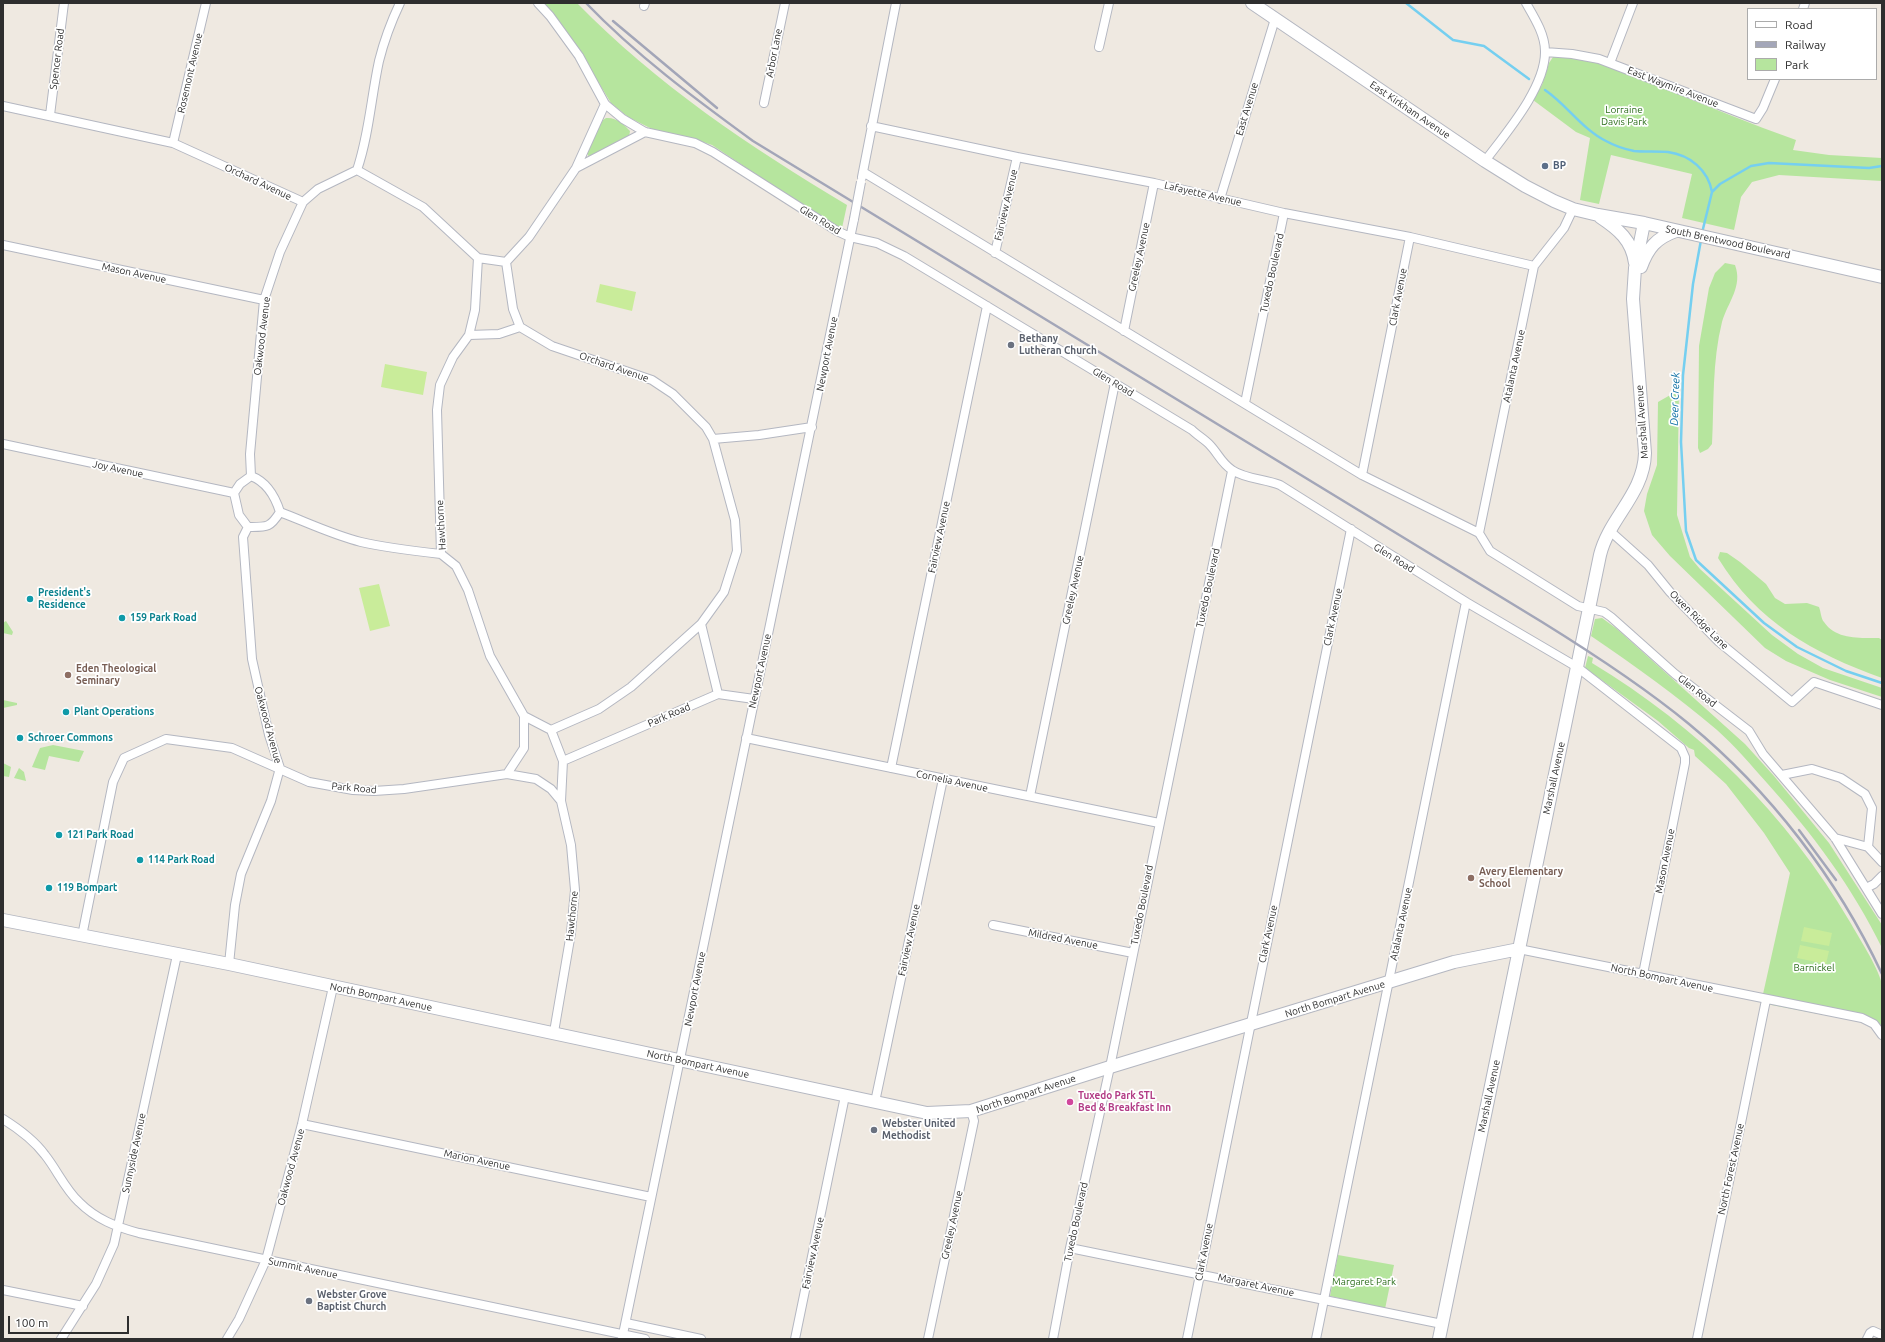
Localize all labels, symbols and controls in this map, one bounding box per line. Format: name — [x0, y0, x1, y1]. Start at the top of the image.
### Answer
legend — [1747, 8, 1877, 80]
text: Road — [1785, 18, 1813, 31]
street label: Spencer Road — [47, 28, 67, 90]
street label: Arbor Lane — [763, 28, 785, 78]
street label: Rosemont Avenue — [175, 32, 205, 114]
text: Railway — [1785, 38, 1826, 51]
text: Park — [1785, 58, 1809, 71]
street label: East Waymire Avenue — [1626, 64, 1720, 110]
street label: East Kirkham Avenue — [1368, 79, 1452, 141]
street label: East Avenue — [1233, 81, 1261, 137]
park label: Lorraine Davis Park — [1601, 104, 1647, 128]
place label: BP — [1553, 160, 1566, 172]
street label: Orchard Avenue — [223, 161, 293, 203]
marker: BP — [1540, 161, 1550, 171]
street label: Fairview Avenue — [992, 168, 1020, 242]
street label: Lafayette Avenue — [1163, 179, 1243, 209]
street label: Glen Road — [797, 203, 843, 237]
street label: Greeley Avenue — [1126, 221, 1152, 293]
street label: South Brentwood Boulevard — [1664, 223, 1792, 261]
street label: Tuxedo Boulevard — [1258, 232, 1286, 314]
street label: Mason Avenue — [101, 260, 167, 286]
street label: Clark Avenue — [1387, 267, 1409, 327]
street label: Oakwood Avenue — [251, 296, 273, 376]
street label: Newport Avenue — [814, 316, 840, 392]
street label: Atalanta Avenue — [1500, 329, 1528, 403]
place label: Bethany Lutheran Church — [1019, 333, 1097, 356]
marker: Bethany Lutheran Church — [1006, 340, 1016, 350]
street label: Orchard Avenue — [578, 350, 650, 384]
street label: Glen Road — [1090, 365, 1136, 399]
water label: Deer Creek — [1667, 372, 1683, 426]
street label: Marshall Avenue — [1633, 385, 1651, 459]
street label: Joy Avenue — [92, 458, 144, 480]
street label: Hawthorne — [434, 500, 448, 550]
street label: Fairview Avenue — [926, 500, 952, 574]
street label: Glen Road — [1371, 541, 1417, 575]
street label: Tuxedo Boulevard — [1194, 547, 1222, 629]
street label: Greeley Avenue — [1060, 554, 1086, 626]
place label: President's Residence — [38, 587, 91, 610]
street label: Clark Avenue — [1321, 587, 1345, 647]
street label: Owen Ridge Lane — [1667, 588, 1731, 652]
marker: President's Residence — [25, 594, 35, 604]
place label: 159 Park Road — [130, 612, 197, 624]
marker: 159 Park Road — [117, 613, 127, 623]
street label: Newport Avenue — [746, 633, 774, 709]
place label: Eden Theological Seminary — [76, 663, 156, 686]
marker: Eden Theological Seminary — [63, 670, 73, 680]
street label: Glen Road — [1675, 672, 1719, 710]
street label: Oakwood Avenue — [252, 685, 284, 765]
street label: Park Road — [646, 701, 692, 729]
place label: Plant Operations — [74, 706, 154, 718]
marker: Plant Operations — [61, 707, 71, 717]
place label: Schroer Commons — [28, 732, 113, 744]
marker: Schroer Commons — [15, 733, 25, 743]
street label: Marshall Avenue — [1540, 741, 1568, 815]
street label: Cornelia Avenue — [915, 768, 989, 794]
street label: Park Road — [331, 780, 377, 796]
street label: Mason Avenue — [1653, 828, 1677, 894]
place label: 121 Park Road — [67, 829, 134, 841]
marker: 121 Park Road — [54, 830, 64, 840]
place label: 114 Park Road — [148, 854, 215, 866]
marker: 114 Park Road — [135, 855, 145, 865]
street label: Tuxedo Boulevard — [1128, 864, 1156, 946]
place label: Avery Elementary School — [1479, 866, 1563, 890]
marker: Avery Elementary School — [1466, 873, 1476, 883]
place label: 119 Bompart — [57, 882, 117, 894]
marker: 119 Bompart — [44, 883, 54, 893]
street label: Atalanta Avenue — [1387, 887, 1415, 961]
street label: Hawthorne — [563, 890, 581, 942]
street label: Fairview Avenue — [896, 903, 922, 977]
street label: Clark Avenue — [1256, 904, 1280, 964]
street label: Mildred Avenue — [1027, 926, 1099, 952]
street label: Newport Avenue — [682, 951, 708, 1027]
street label: North Bompart Avenue — [1610, 961, 1714, 995]
park label: Barnickel — [1793, 962, 1835, 974]
street label: North Bompart Avenue — [1283, 978, 1387, 1020]
street label: North Bompart Avenue — [329, 980, 433, 1014]
street label: North Bompart Avenue — [646, 1047, 750, 1081]
street label: Marshall Avenue — [1475, 1059, 1503, 1133]
street label: North Bompart Avenue — [975, 1072, 1077, 1116]
place label: Tuxedo Park STL Bed & Breakfast Inn — [1078, 1090, 1171, 1114]
marker: Tuxedo Park STL Bed & Breakfast Inn — [1065, 1097, 1075, 1107]
street label: Sunnyside Avenue — [120, 1112, 148, 1194]
place label: Webster United Methodist — [882, 1118, 956, 1142]
street label: North Forest Avenue — [1715, 1122, 1747, 1216]
marker: Webster United Methodist — [869, 1125, 879, 1135]
street label: Oakwood Avenue — [275, 1127, 307, 1207]
street label: Marion Avenue — [443, 1147, 511, 1173]
street label: Tuxedo Boulevard — [1062, 1181, 1090, 1263]
street label: Greeley Avenue — [939, 1189, 965, 1261]
street label: Fairview Avenue — [800, 1216, 826, 1290]
street label: Clark Avenue — [1193, 1222, 1215, 1282]
street label: Summit Avenue — [267, 1255, 339, 1281]
street label: Margaret Avenue — [1217, 1271, 1295, 1299]
park label: Margaret Park — [1332, 1276, 1396, 1288]
place label: Webster Grove Baptist Church — [317, 1289, 387, 1312]
marker: Webster Grove Baptist Church — [304, 1296, 314, 1306]
scale bar — [10, 1308, 131, 1334]
text: 100 m — [15, 1316, 48, 1329]

